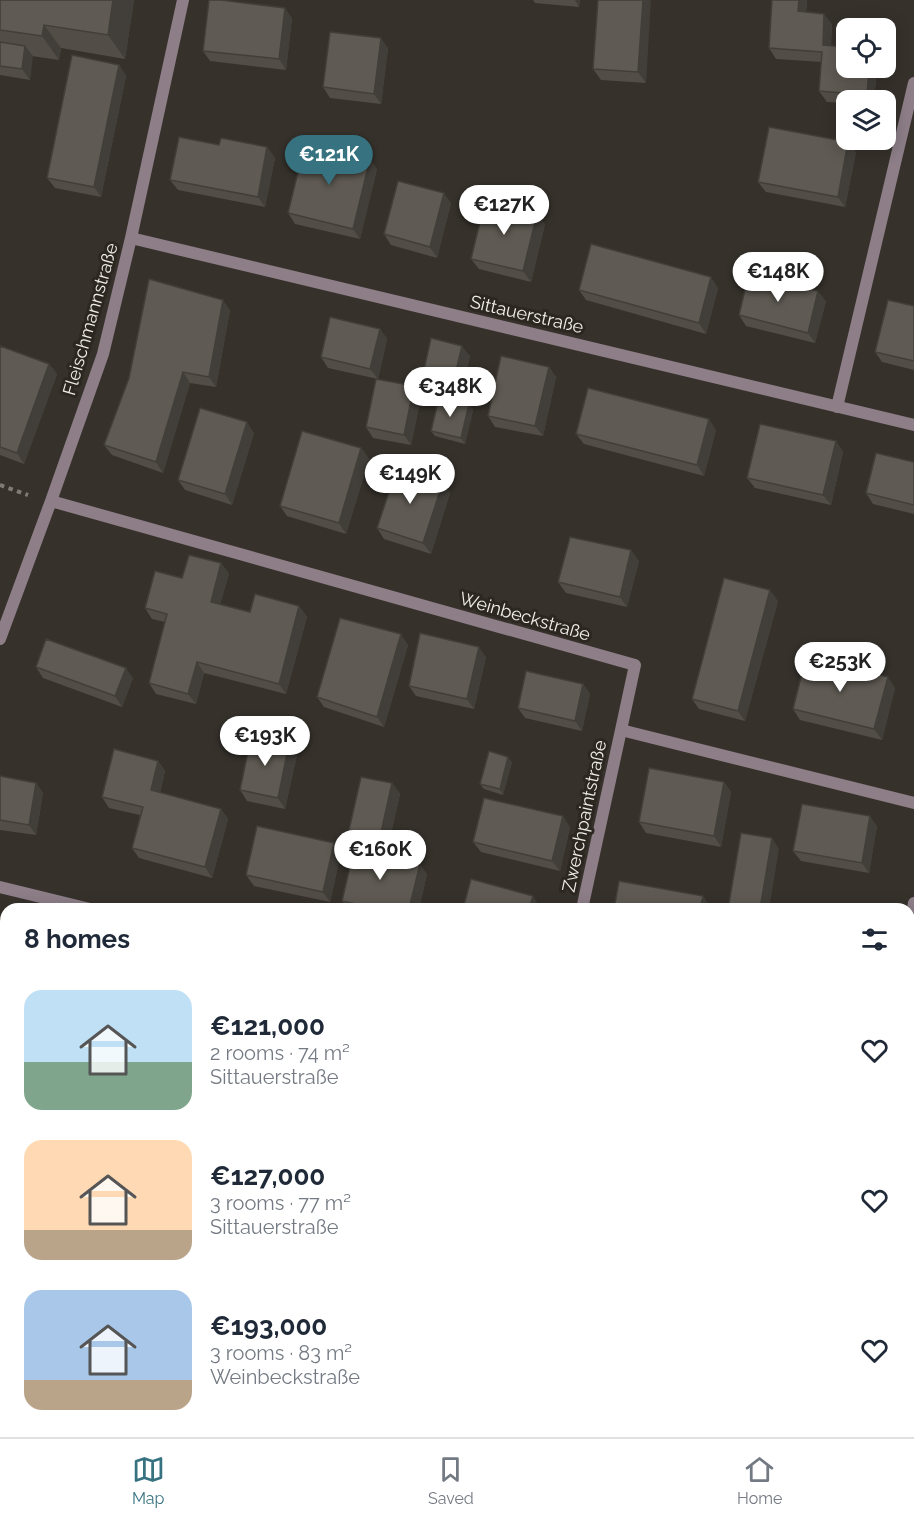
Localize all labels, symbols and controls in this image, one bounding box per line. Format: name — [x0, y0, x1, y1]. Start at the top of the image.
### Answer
map controls — [836, 18, 896, 150]
button: locate — [836, 18, 896, 78]
button: layers — [836, 90, 896, 150]
pin: €121K — [287, 135, 371, 186]
text: €121K — [299, 142, 359, 166]
pin: €127K — [462, 185, 546, 236]
text: €127K — [473, 192, 535, 216]
street label: Fleischmannstraße — [58, 240, 122, 398]
pin: €148K — [736, 252, 820, 303]
text: €148K — [747, 259, 809, 283]
street label: Sittauerstraße — [468, 291, 586, 337]
pin: €348K — [408, 367, 492, 418]
text: €348K — [418, 374, 482, 398]
pin: €149K — [368, 454, 452, 505]
text: €149K — [379, 461, 441, 485]
street label: Weinbeckstraße — [457, 587, 593, 645]
pin: €253K — [798, 642, 882, 693]
text: €253K — [809, 649, 871, 673]
pin: €193K — [223, 716, 307, 767]
text: €193K — [234, 723, 296, 747]
street label: Zwerchpaintstraße — [558, 738, 610, 894]
pin: €160K — [338, 830, 422, 881]
text: €160K — [348, 837, 412, 861]
icon: filters — [858, 923, 891, 956]
text: 8 homes — [24, 924, 130, 954]
text: €121,000 — [210, 1011, 325, 1041]
icon: home — [72, 1014, 144, 1086]
icon: heart — [858, 1034, 891, 1067]
text: 2 rooms · 74 m² — [210, 1041, 350, 1065]
text: Sittauerstraße — [210, 1065, 338, 1089]
text: €127,000 — [210, 1161, 325, 1191]
icon: home — [72, 1164, 144, 1236]
icon: heart — [858, 1184, 891, 1217]
text: 3 rooms · 77 m² — [210, 1191, 351, 1215]
text: Sittauerstraße — [210, 1215, 338, 1239]
text: €193,000 — [210, 1311, 327, 1341]
icon: home — [72, 1314, 144, 1386]
icon: heart — [858, 1334, 891, 1367]
text: 3 rooms · 83 m² — [210, 1341, 352, 1365]
text: Weinbeckstraße — [210, 1365, 360, 1389]
tab: Map — [132, 1453, 165, 1508]
tab: Saved — [428, 1453, 474, 1508]
tab: Home — [737, 1453, 782, 1508]

